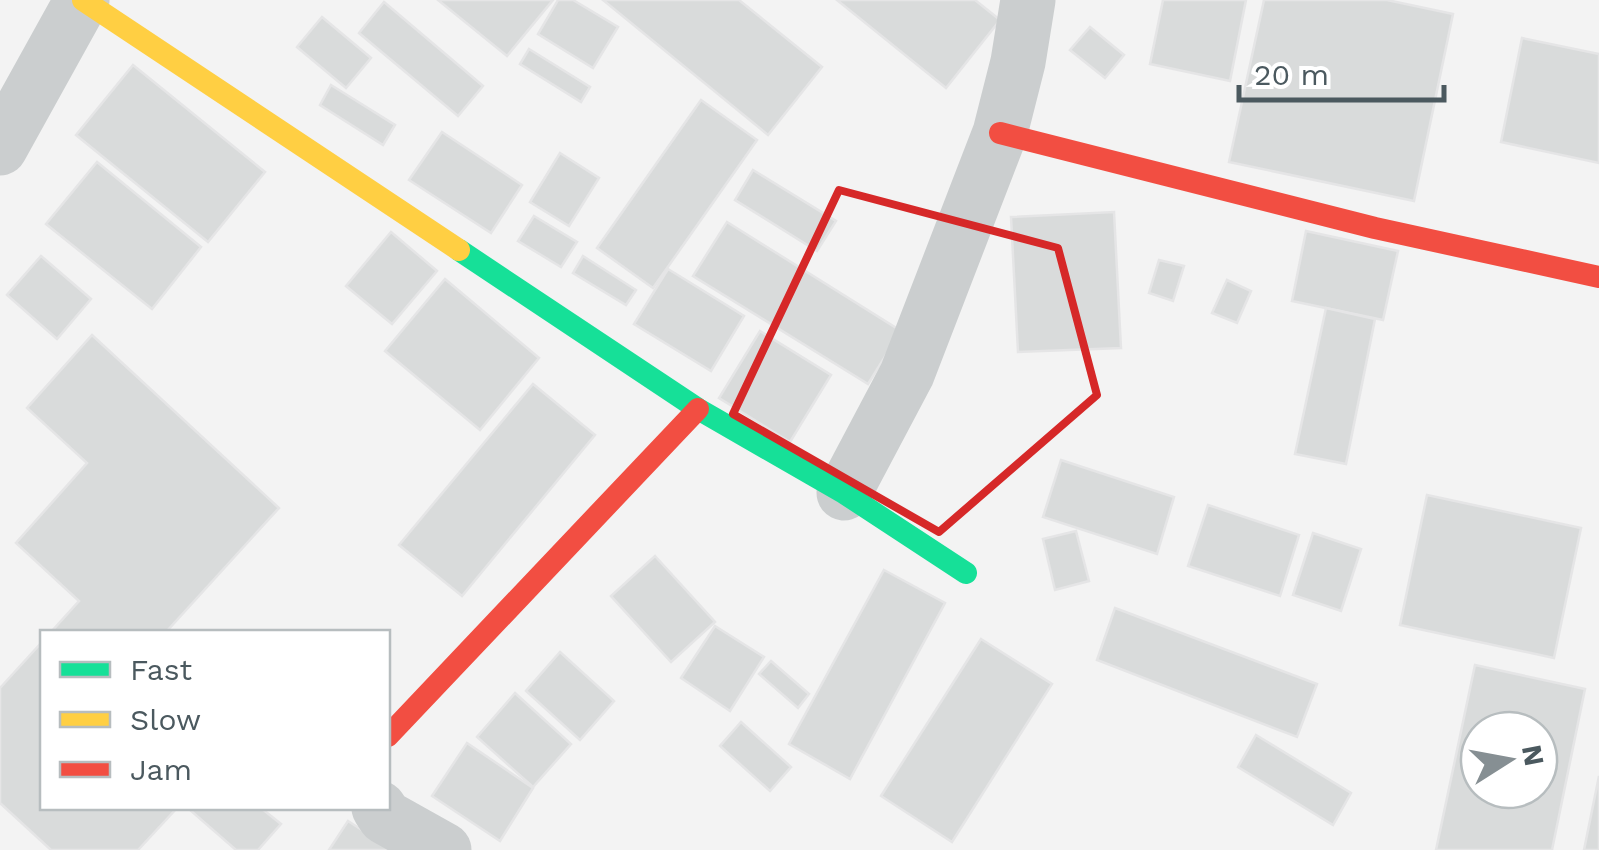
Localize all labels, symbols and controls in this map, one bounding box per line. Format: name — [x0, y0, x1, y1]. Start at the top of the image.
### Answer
scale bar — [1239, 40, 1444, 102]
text: 20 m — [1254, 57, 1329, 92]
legend — [40, 630, 390, 810]
text: Fast — [130, 652, 193, 687]
text: Slow — [130, 702, 201, 737]
north arrow — [1459, 710, 1559, 810]
text: N — [1515, 742, 1551, 769]
text: Jam — [130, 752, 192, 787]

